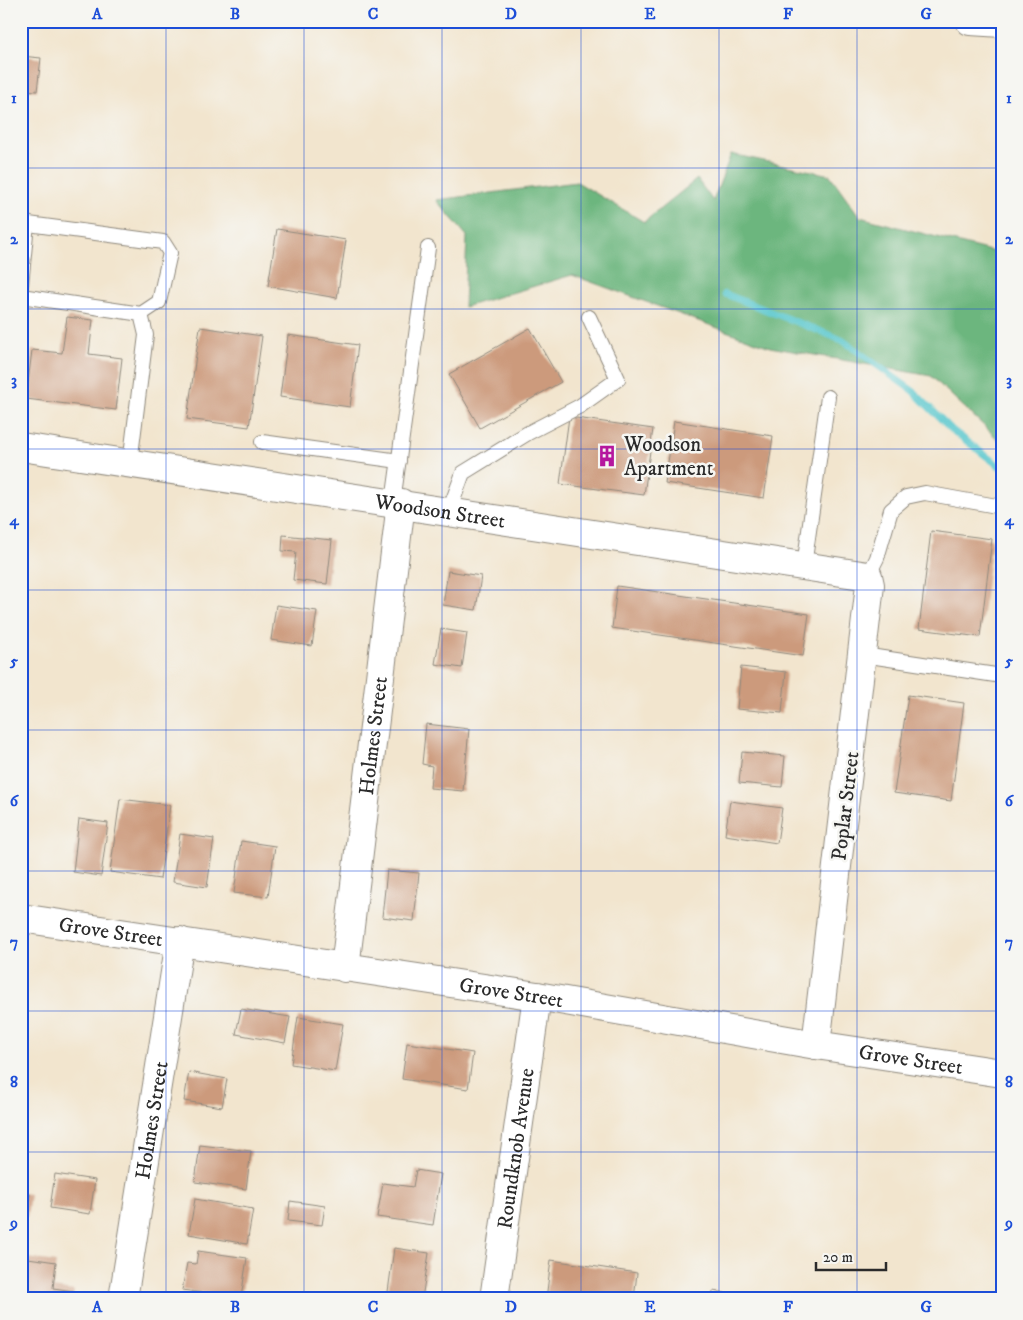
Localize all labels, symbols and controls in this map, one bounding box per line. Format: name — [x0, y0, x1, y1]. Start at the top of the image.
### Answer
text: A — [91, 4, 103, 24]
text: B — [230, 4, 240, 24]
text: C — [368, 4, 378, 24]
text: D — [505, 4, 517, 24]
text: E — [644, 4, 656, 24]
text: F — [783, 4, 793, 24]
text: G — [920, 4, 932, 24]
text: 1 — [11, 88, 17, 108]
text: 1 — [1006, 88, 1012, 108]
text: 2 — [10, 229, 19, 249]
text: 2 — [1005, 229, 1014, 249]
text: 3 — [11, 370, 17, 390]
text: 3 — [1006, 370, 1012, 390]
place label: Woodson Apartment — [623, 432, 714, 482]
building icon: Woodson Apartment — [594, 443, 620, 469]
street label: Woodson Street — [372, 489, 507, 535]
text: 4 — [8, 510, 19, 530]
text: 4 — [1003, 510, 1014, 530]
text: 5 — [9, 651, 18, 671]
text: 5 — [1004, 651, 1013, 671]
street label: Holmes Street — [354, 675, 394, 797]
street label: Poplar Street — [826, 750, 866, 862]
text: 6 — [10, 791, 20, 811]
text: 6 — [1005, 791, 1015, 811]
street label: Grove Street — [57, 912, 165, 953]
text: 7 — [10, 932, 18, 952]
text: 7 — [1005, 932, 1013, 952]
street label: Grove Street — [457, 972, 566, 1014]
street label: Grove Street — [857, 1040, 965, 1081]
street label: Holmes Street — [130, 1059, 175, 1181]
street label: Roundknob Avenue — [492, 1066, 541, 1231]
text: 8 — [10, 1072, 18, 1092]
text: 8 — [1005, 1072, 1013, 1092]
text: 9 — [9, 1213, 18, 1233]
text: 9 — [1004, 1213, 1013, 1233]
scale bar — [816, 1240, 886, 1272]
text: 20 m — [823, 1248, 853, 1267]
text: A — [91, 1297, 103, 1317]
text: B — [230, 1297, 240, 1317]
text: C — [368, 1297, 378, 1317]
text: D — [505, 1297, 517, 1317]
text: E — [644, 1297, 656, 1317]
text: F — [783, 1297, 793, 1317]
text: G — [920, 1297, 932, 1317]

